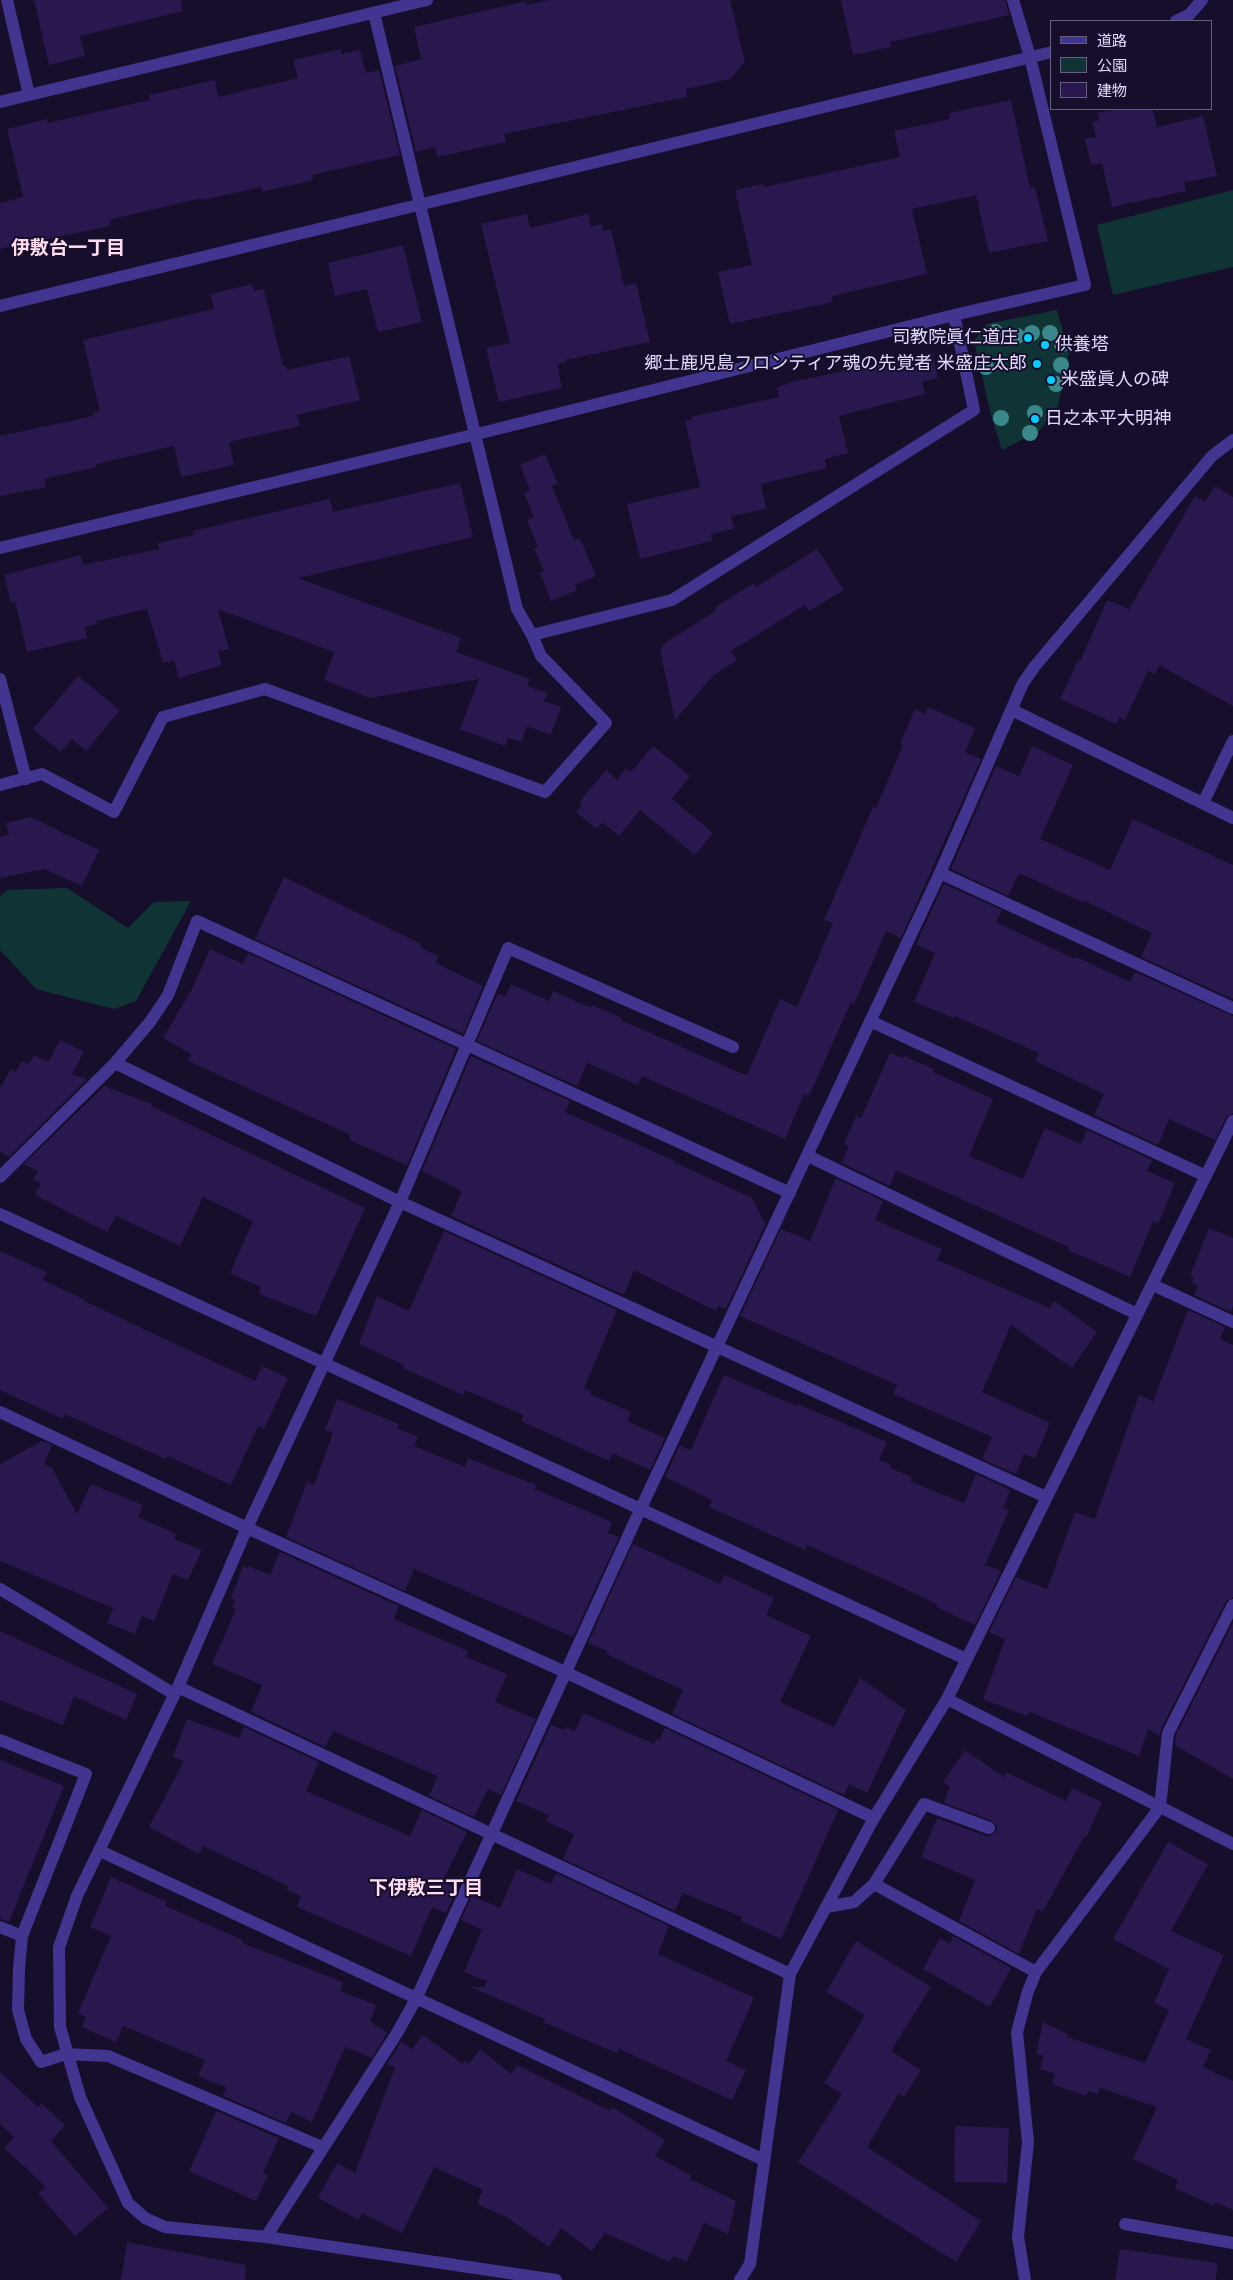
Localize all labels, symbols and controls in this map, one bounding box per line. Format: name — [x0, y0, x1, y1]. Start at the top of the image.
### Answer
legend — [1050, 20, 1213, 110]
text: 道路 — [1097, 31, 1127, 51]
text: 公園 — [1097, 56, 1127, 76]
text: 建物 — [1097, 81, 1127, 101]
district label: 伊敷台一丁目 — [11, 238, 125, 260]
place label: 司教院眞仁道庄 — [892, 327, 1018, 349]
marker: 司教院眞仁道庄 — [1022, 332, 1034, 344]
place label: 供養塔 — [1055, 334, 1109, 356]
marker: 供養塔 — [1039, 339, 1051, 351]
place label: 郷土鹿児島フロンティア魂の先覚者 米盛庄太郎 — [644, 353, 1027, 375]
marker: 郷土鹿児島フロンティア魂の先覚者 米盛庄太郎 — [1031, 358, 1043, 370]
place label: 米盛眞人の碑 — [1061, 369, 1169, 391]
marker: 米盛眞人の碑 — [1045, 374, 1057, 386]
place label: 日之本平大明神 — [1045, 408, 1171, 430]
marker: 日之本平大明神 — [1029, 413, 1041, 425]
district label: 下伊敷三丁目 — [369, 1878, 483, 1900]

